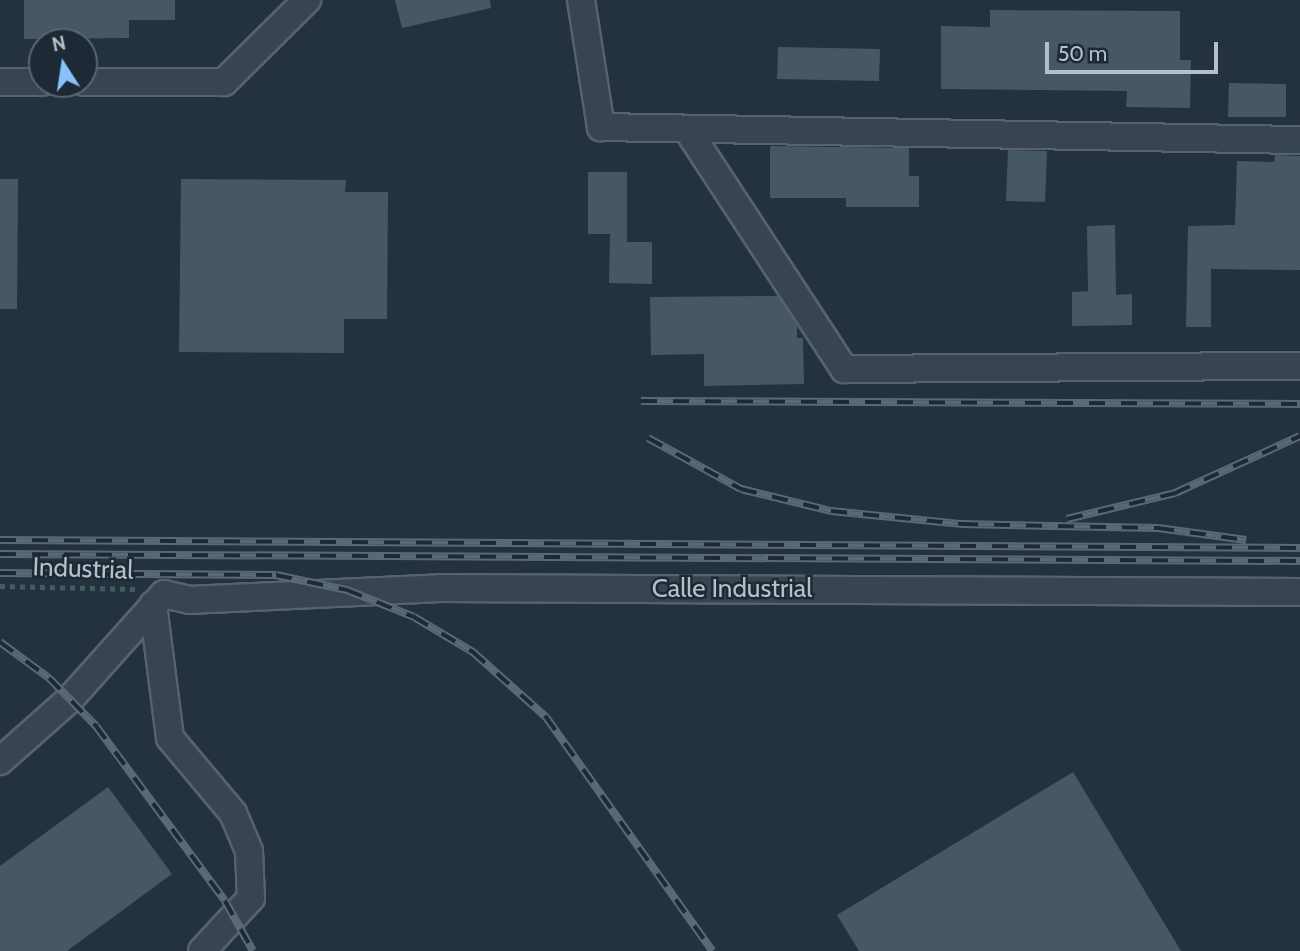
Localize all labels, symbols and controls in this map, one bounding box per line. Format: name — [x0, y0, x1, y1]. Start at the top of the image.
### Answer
north arrow — [28, 28, 98, 98]
scale bar — [1048, 28, 1221, 72]
text: N — [50, 31, 68, 57]
text: 50 m — [1058, 41, 1107, 66]
street label: Industrial — [32, 552, 134, 586]
street label: Calle Industrial — [652, 573, 812, 605]

